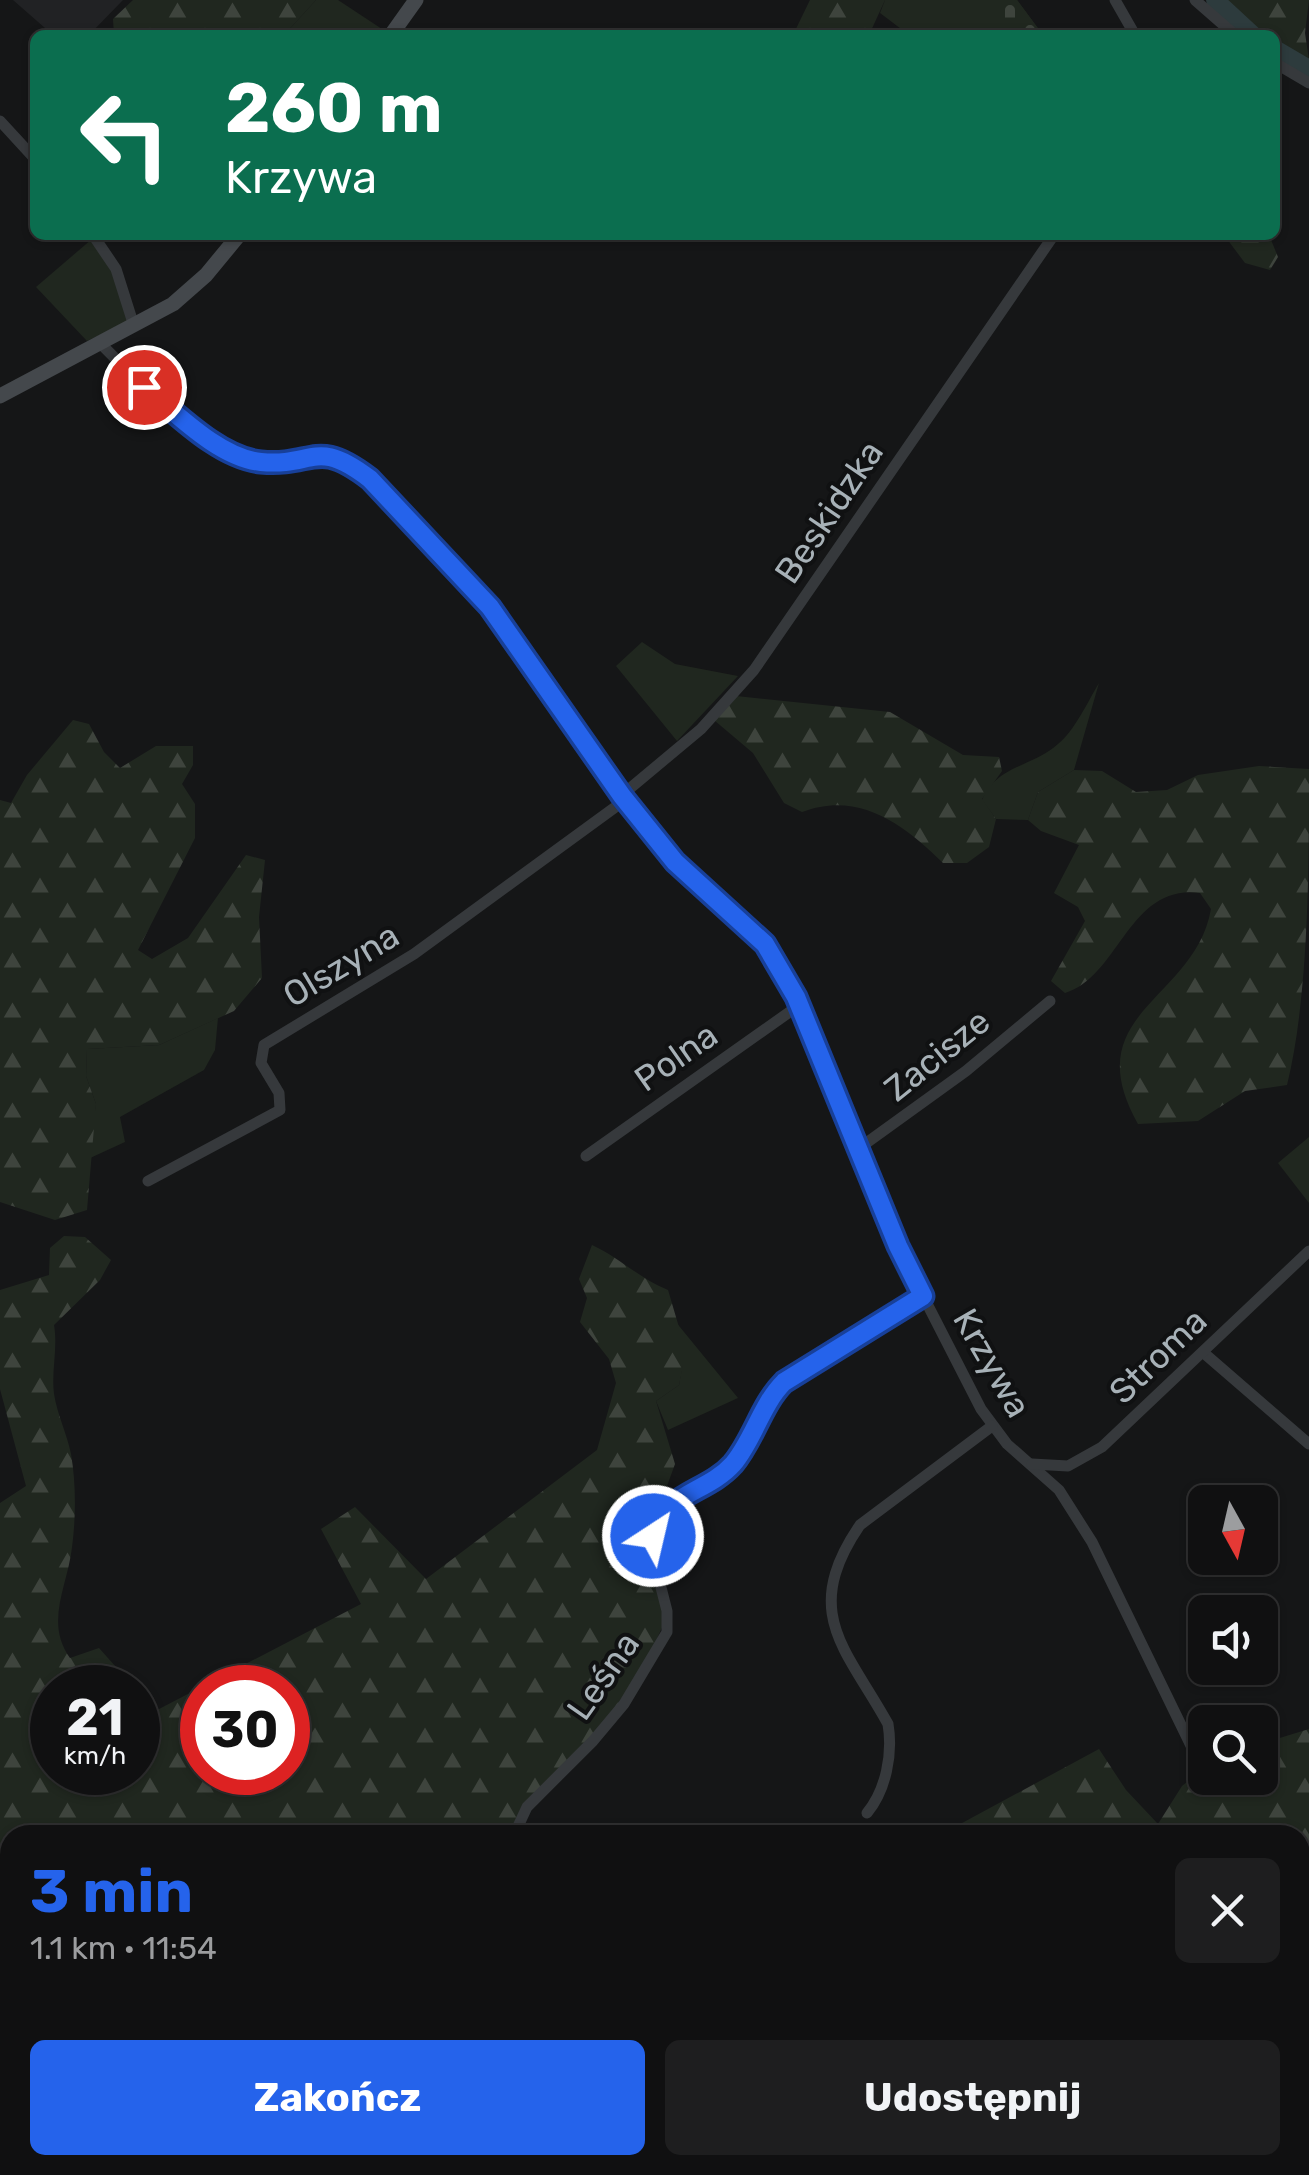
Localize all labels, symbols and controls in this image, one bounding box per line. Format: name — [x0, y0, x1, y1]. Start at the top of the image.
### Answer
text: 260 m — [225, 67, 443, 150]
icon: left — [60, 70, 190, 200]
text: Krzywa — [225, 151, 377, 204]
pin — [102, 345, 187, 430]
icon: arrive — [117, 360, 172, 415]
street label: Beskidzka — [766, 433, 892, 591]
street label: Olszyna — [275, 914, 407, 1016]
street label: Zacisze — [876, 1000, 998, 1110]
street label: Polna — [627, 1014, 725, 1100]
street label: Stroma — [1101, 1300, 1215, 1412]
street label: Krzywa — [944, 1301, 1040, 1425]
position arrow — [601, 1484, 705, 1588]
north arrow — [1188, 1485, 1278, 1575]
map controls — [1188, 1485, 1278, 1795]
button: sound — [1188, 1595, 1278, 1685]
street label: Leśna — [558, 1624, 648, 1728]
speed limit sign: 30 — [180, 1665, 310, 1795]
text: 21 — [66, 1688, 124, 1748]
button: search — [1188, 1705, 1278, 1795]
text: km/h — [64, 1741, 126, 1770]
text: 3 min — [30, 1856, 193, 1927]
button: close — [1175, 1858, 1280, 1963]
text: 1.1 km · 11:54 — [30, 1929, 217, 1967]
button: Zakończ — [30, 2040, 645, 2155]
button: Udostępnij — [665, 2040, 1280, 2155]

